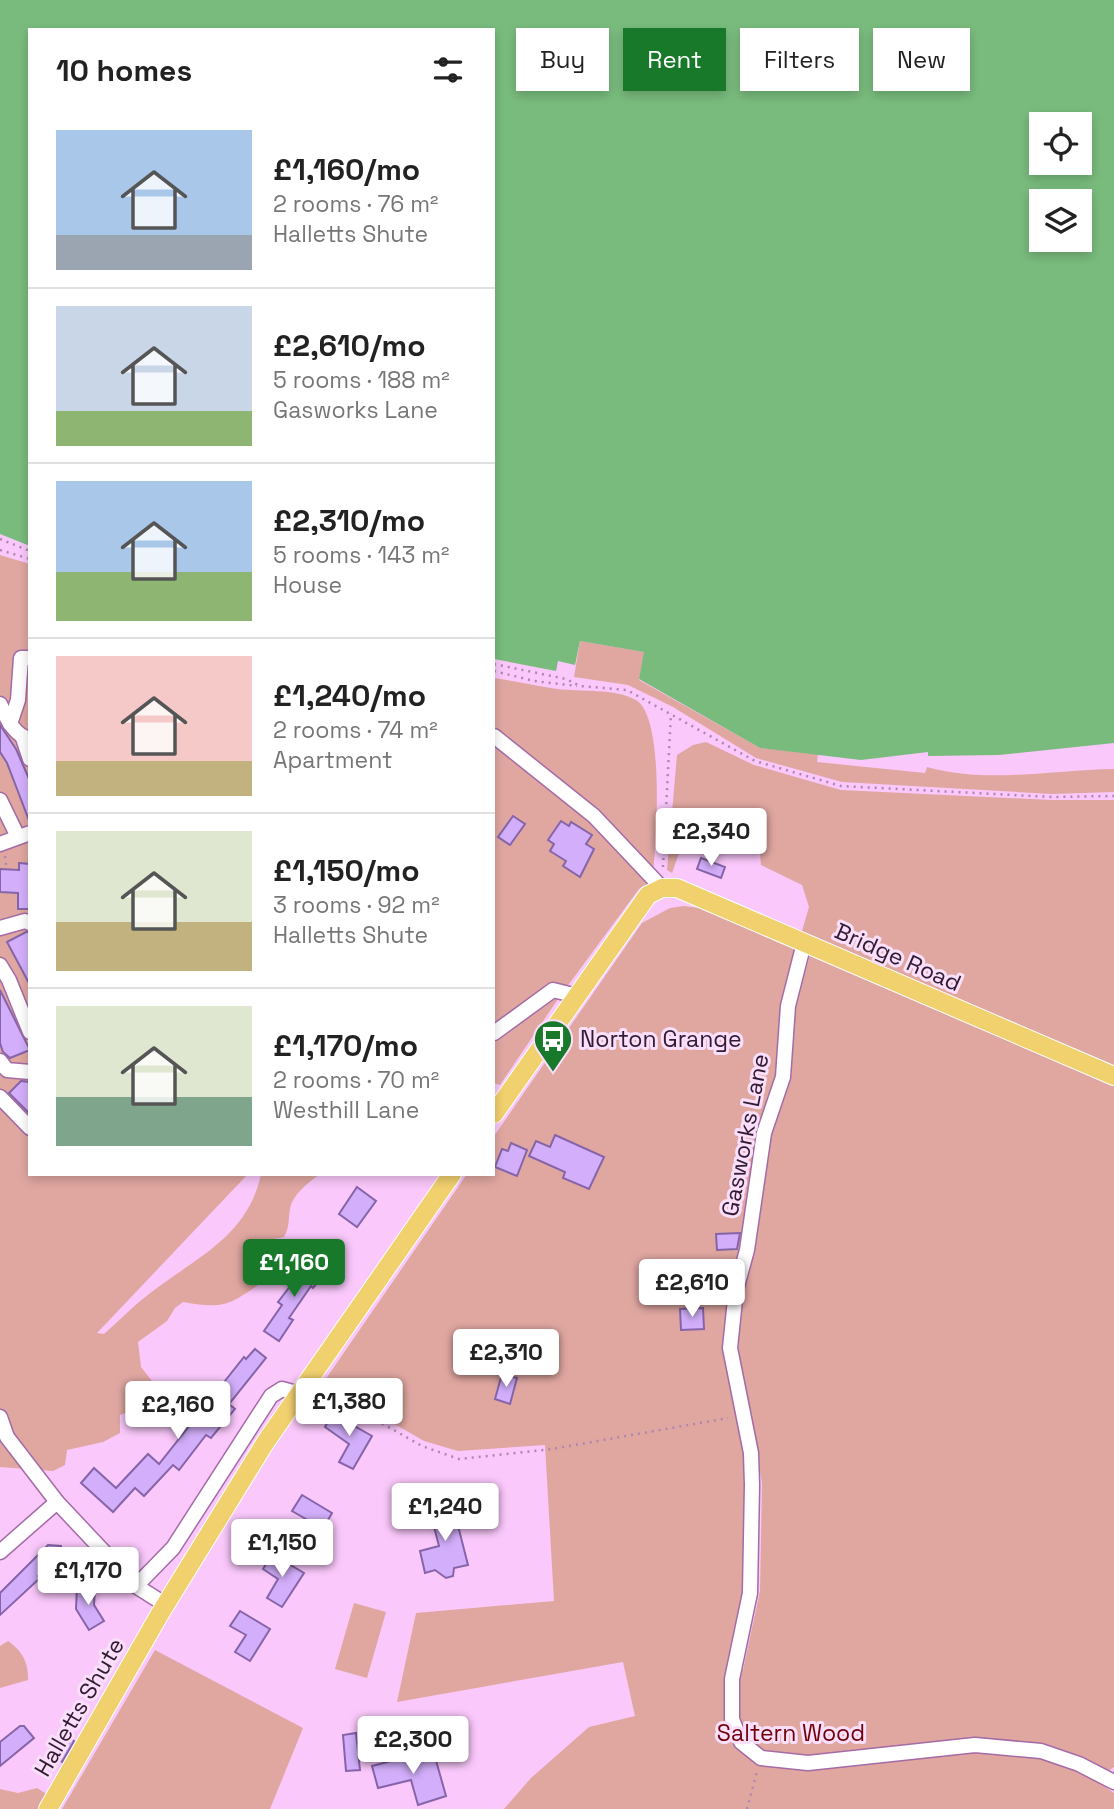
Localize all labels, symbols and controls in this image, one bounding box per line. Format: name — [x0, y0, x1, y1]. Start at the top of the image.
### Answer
chip: Buy — [516, 28, 609, 91]
chip: Rent — [623, 28, 726, 91]
chip: Filters — [740, 28, 859, 91]
chip: New — [873, 28, 970, 91]
text: 10 homes — [56, 51, 192, 90]
icon: filters — [429, 51, 467, 89]
map controls — [1029, 112, 1092, 252]
button: locate — [1029, 112, 1092, 175]
text: £1,160/mo — [273, 150, 420, 189]
icon: home — [112, 158, 196, 242]
text: 2 rooms · 76 m² — [273, 189, 438, 219]
button: layers — [1029, 189, 1092, 252]
text: Halletts Shute — [273, 219, 428, 249]
text: £2,610/mo — [273, 326, 426, 365]
icon: home — [112, 334, 196, 418]
text: 5 rooms · 188 m² — [273, 365, 450, 395]
text: Gasworks Lane — [273, 395, 438, 425]
text: £2,310/mo — [273, 501, 425, 540]
icon: home — [112, 509, 196, 593]
text: 5 rooms · 143 m² — [273, 540, 449, 570]
text: House — [273, 570, 342, 600]
text: £1,240/mo — [273, 676, 426, 715]
icon: home — [112, 684, 196, 768]
text: 2 rooms · 74 m² — [273, 715, 438, 745]
text: Apartment — [273, 745, 393, 775]
pin: £2,340 — [654, 808, 768, 868]
text: £2,340 — [672, 816, 750, 846]
text: £1,150/mo — [273, 851, 420, 890]
icon: home — [112, 859, 196, 943]
text: 3 rooms · 92 m² — [273, 890, 440, 920]
street label: Bridge Road — [830, 916, 966, 998]
text: Halletts Shute — [273, 920, 428, 950]
bus stop icon: Norton Grange — [532, 1018, 574, 1073]
place label: Norton Grange — [580, 1024, 742, 1054]
text: £1,170/mo — [273, 1026, 418, 1065]
icon: home — [112, 1034, 196, 1118]
street label: Gasworks Lane — [715, 1051, 775, 1219]
text: 2 rooms · 70 m² — [273, 1065, 439, 1095]
text: Westhill Lane — [273, 1095, 419, 1125]
pin: £1,160 — [237, 1240, 351, 1299]
text: £1,160 — [259, 1247, 329, 1277]
pin: £2,610 — [635, 1260, 749, 1319]
text: £2,610 — [655, 1267, 729, 1297]
pin: £2,310 — [449, 1330, 563, 1389]
text: £2,310 — [469, 1337, 543, 1367]
pin: £1,380 — [292, 1378, 406, 1438]
pin: £2,160 — [121, 1382, 235, 1441]
text: £1,380 — [312, 1386, 386, 1416]
text: £2,160 — [141, 1389, 215, 1419]
pin: £1,240 — [388, 1484, 502, 1543]
text: £1,240 — [408, 1491, 482, 1521]
pin: £1,150 — [225, 1520, 339, 1579]
text: £1,150 — [247, 1527, 317, 1557]
pin: £1,170 — [31, 1548, 145, 1607]
text: £1,170 — [54, 1555, 122, 1585]
street label: Halletts Shute — [27, 1632, 131, 1782]
pin: £2,300 — [356, 1716, 470, 1776]
park label: Saltern Wood — [717, 1718, 865, 1748]
text: £2,300 — [374, 1724, 452, 1754]

